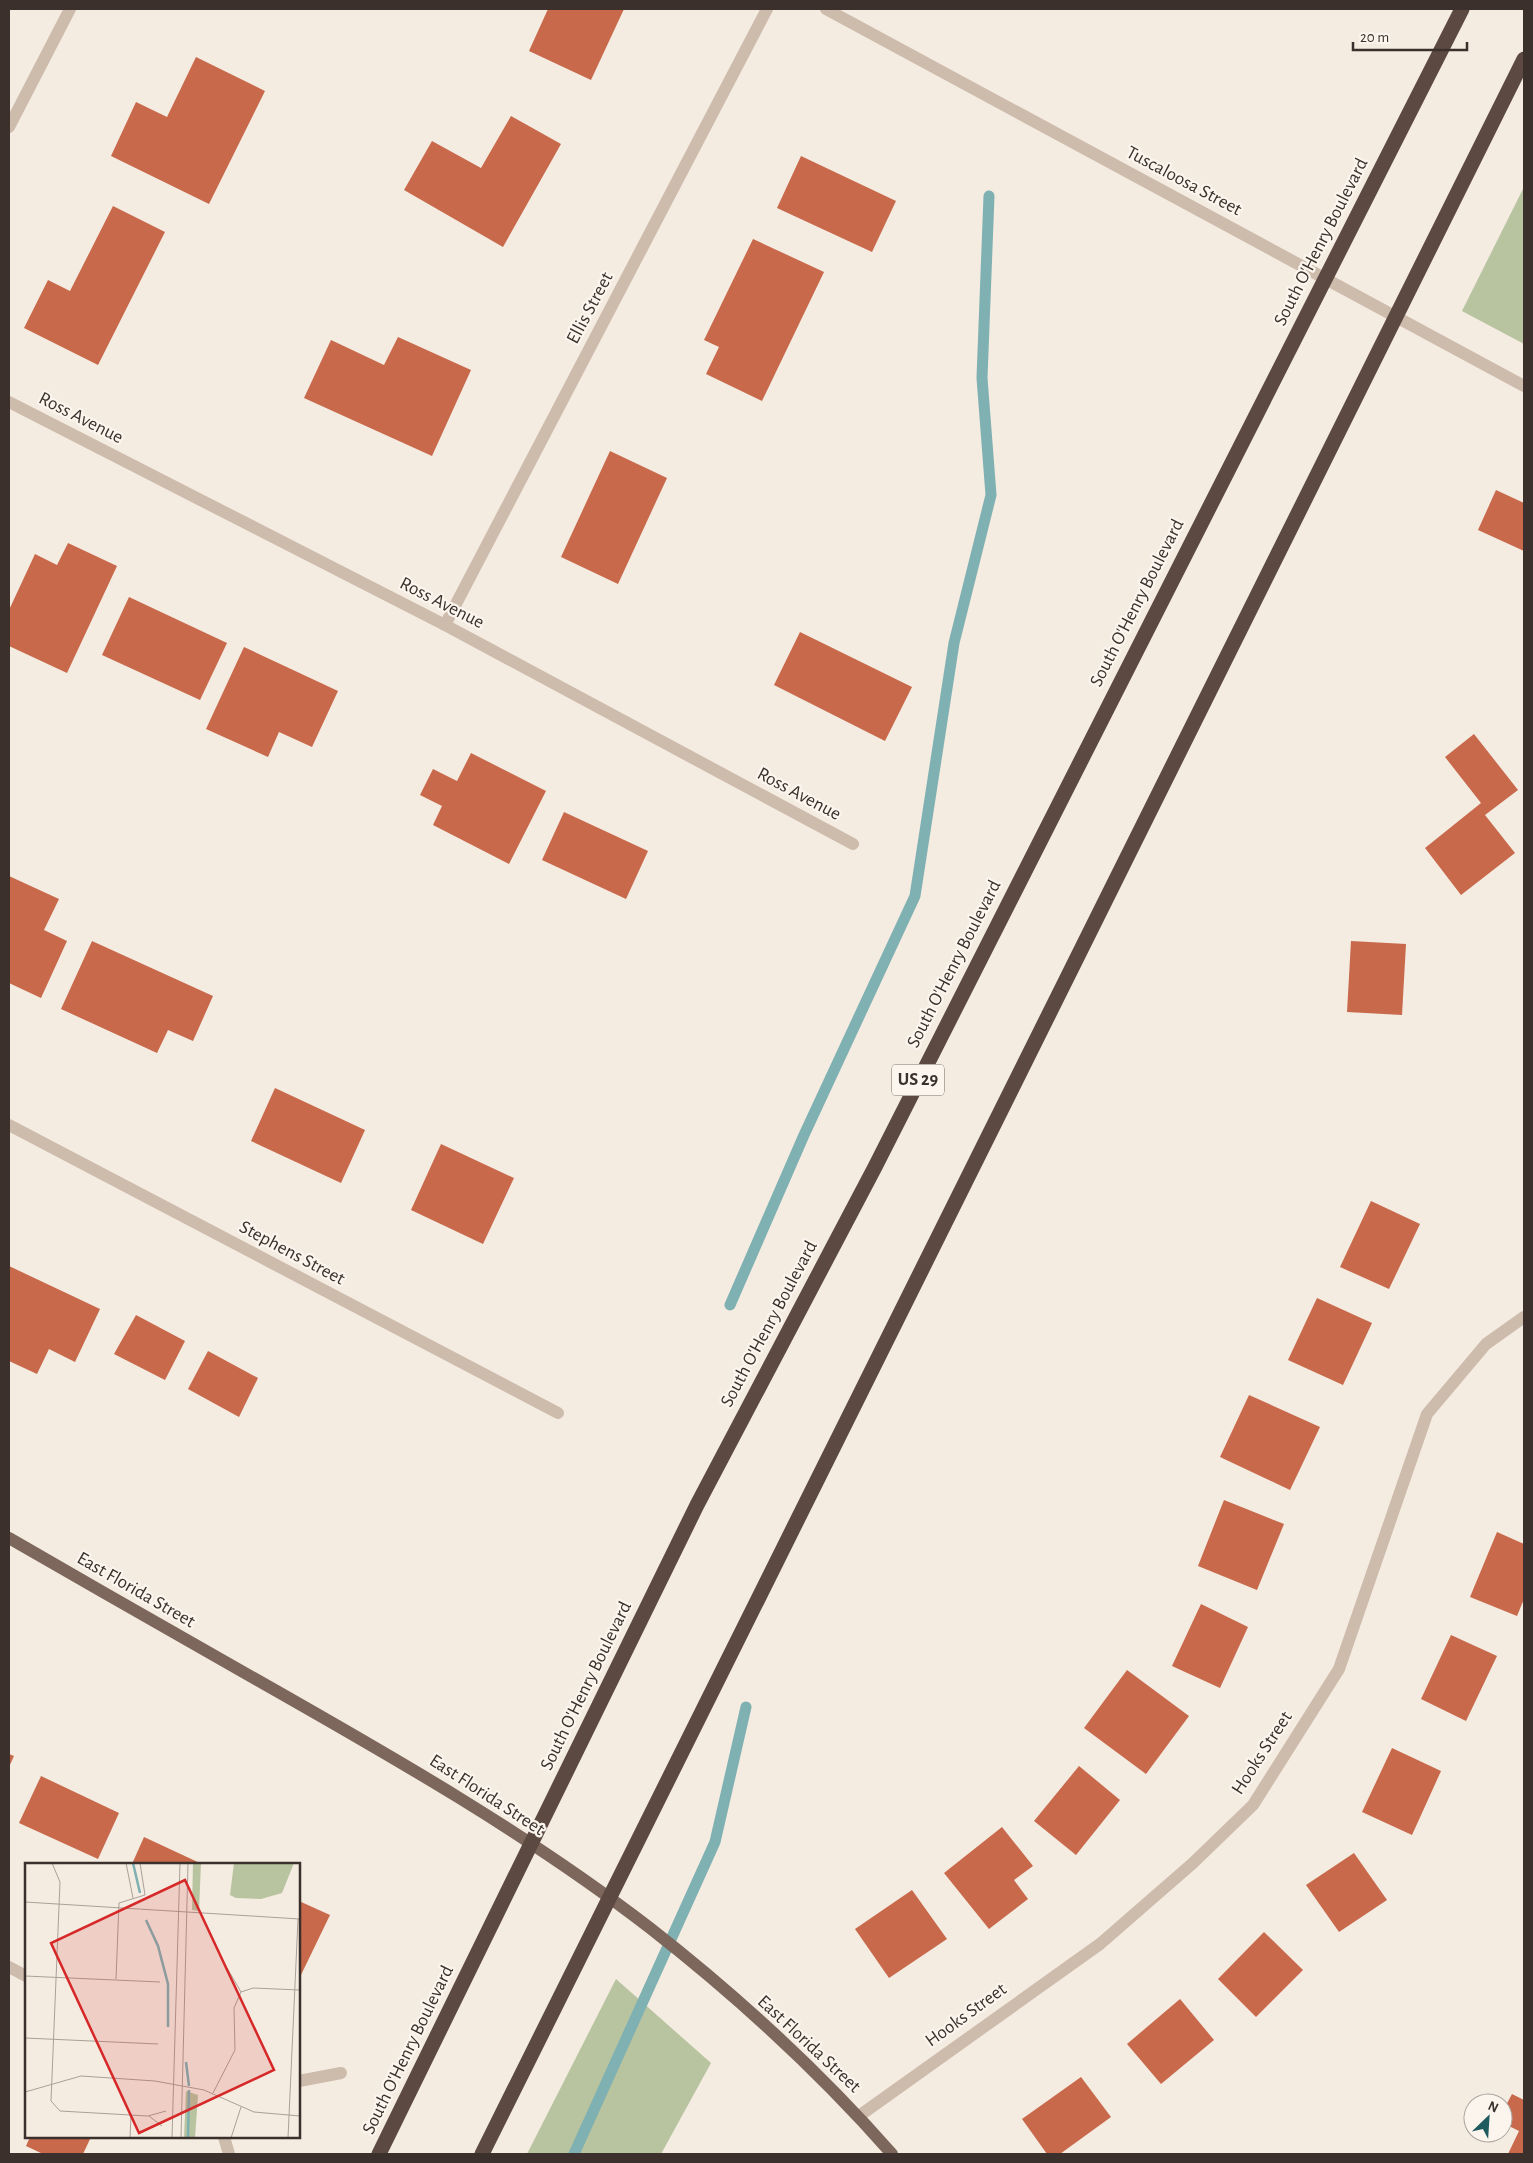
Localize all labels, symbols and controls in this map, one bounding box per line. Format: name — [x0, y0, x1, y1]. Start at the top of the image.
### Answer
scale bar — [1353, 20, 1467, 52]
text: 20 m — [1360, 30, 1389, 45]
street label: Tuscaloosa Street — [1123, 143, 1245, 219]
street label: South O'Henry Boulevard — [1271, 155, 1372, 329]
street label: Ellis Street — [563, 269, 617, 347]
street label: Ross Avenue — [36, 389, 126, 447]
street label: South O'Henry Boulevard — [1087, 516, 1188, 690]
street label: Ross Avenue — [397, 574, 487, 632]
street label: Ross Avenue — [754, 764, 844, 824]
street label: South O'Henry Boulevard — [904, 877, 1005, 1051]
road number: US 29 — [892, 1064, 944, 1096]
street label: Stephens Street — [236, 1217, 348, 1289]
street label: South O'Henry Boulevard — [717, 1238, 821, 1410]
street label: East Florida Street — [74, 1549, 198, 1631]
street label: South O'Henry Boulevard — [537, 1599, 635, 1773]
street label: Hooks Street — [1228, 1708, 1296, 1798]
street label: East Florida Street — [426, 1751, 548, 1839]
inset map — [25, 1863, 300, 2138]
street label: South O'Henry Boulevard — [359, 1963, 457, 2137]
street label: Hooks Street — [922, 1979, 1010, 2051]
street label: East Florida Street — [754, 1992, 864, 2096]
north arrow — [1463, 2093, 1513, 2143]
text: N — [1486, 2099, 1500, 2116]

